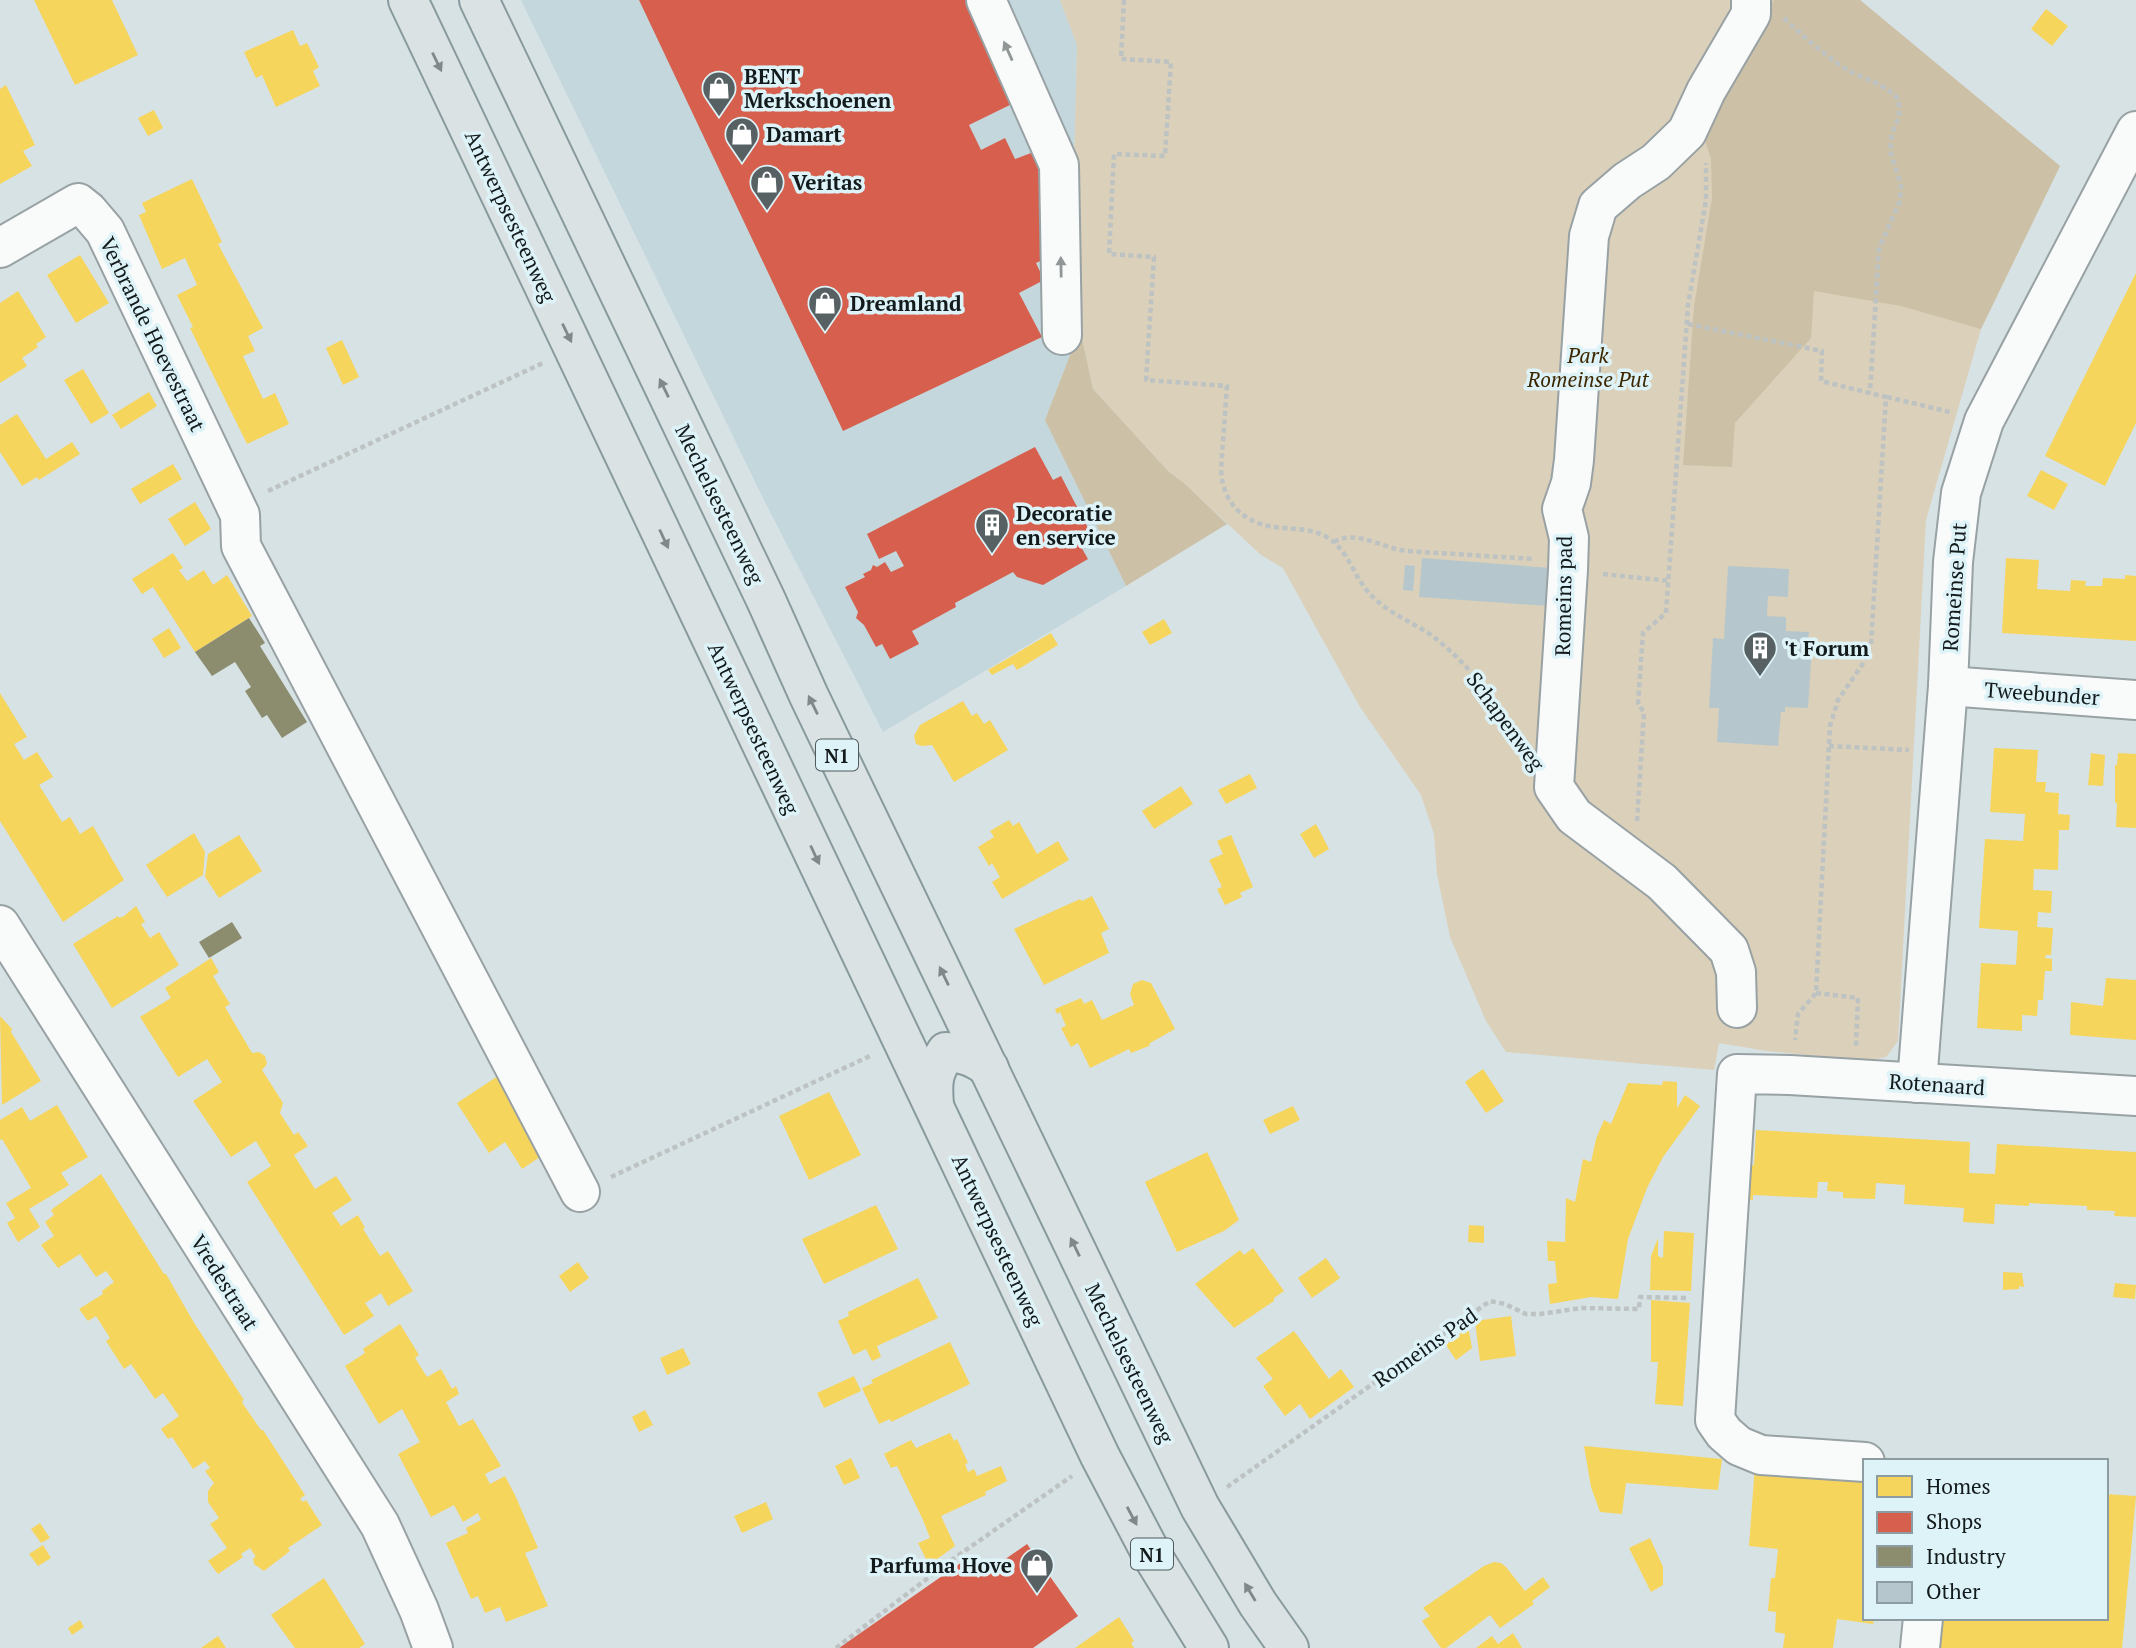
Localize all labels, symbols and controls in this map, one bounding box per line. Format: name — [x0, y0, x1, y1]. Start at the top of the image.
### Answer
one-way arrow — [1002, 40, 1013, 61]
one-way arrow — [431, 52, 443, 72]
place label: BENT Merkschoenen — [744, 62, 892, 114]
shop icon: BENT Merkschoenen — [700, 69, 738, 118]
shop icon: Damart — [723, 115, 761, 164]
place label: Damart — [766, 120, 842, 148]
street label: Antwerpsesteenweg — [459, 125, 564, 307]
shop icon: Veritas — [748, 163, 786, 212]
place label: Veritas — [792, 168, 862, 196]
street label: Verbrande Hoevestraat — [94, 232, 212, 436]
one-way arrow — [1055, 256, 1067, 278]
shop icon: Dreamland — [806, 284, 844, 333]
place label: Dreamland — [850, 289, 962, 317]
one-way arrow — [561, 323, 572, 343]
park label: Park Romeinse Put — [1526, 341, 1650, 393]
one-way arrow — [659, 378, 670, 398]
street label: Mechelsesteenweg — [669, 419, 771, 589]
place label: Decoratie en service — [1016, 499, 1116, 551]
building icon: Decoratie en service — [973, 506, 1011, 555]
street label: Romeinse Put — [1936, 521, 1972, 652]
one-way arrow — [659, 529, 670, 549]
street label: Romeins pad — [1548, 535, 1578, 656]
building icon: 't Forum — [1741, 629, 1779, 678]
place label: 't Forum — [1784, 634, 1870, 662]
street label: Antwerpsesteenweg — [702, 637, 807, 819]
street label: Schapenweg — [1461, 666, 1552, 777]
street label: Tweebunder — [1983, 675, 2101, 711]
one-way arrow — [807, 695, 819, 715]
road number: N1 — [816, 740, 858, 770]
one-way arrow — [809, 845, 820, 865]
one-way arrow — [938, 966, 950, 986]
street label: Rotenaard — [1888, 1067, 1986, 1101]
street label: Antwerpsesteenweg — [946, 1149, 1051, 1331]
street label: Vredestraat — [185, 1229, 265, 1335]
one-way arrow — [1069, 1237, 1080, 1257]
street label: Mechelsesteenweg — [1079, 1278, 1181, 1448]
street label: Romeins Pad — [1367, 1301, 1483, 1393]
legend — [1863, 1459, 2108, 1620]
text: Homes — [1926, 1472, 1991, 1500]
one-way arrow — [1127, 1506, 1138, 1526]
text: Shops — [1926, 1507, 1982, 1535]
road number: N1 — [1131, 1538, 1173, 1570]
text: Industry — [1926, 1542, 2006, 1570]
shop icon: Parfuma Hove — [1018, 1546, 1056, 1595]
place label: Parfuma Hove — [870, 1551, 1012, 1579]
text: Other — [1926, 1577, 1980, 1605]
one-way arrow — [1244, 1582, 1257, 1601]

